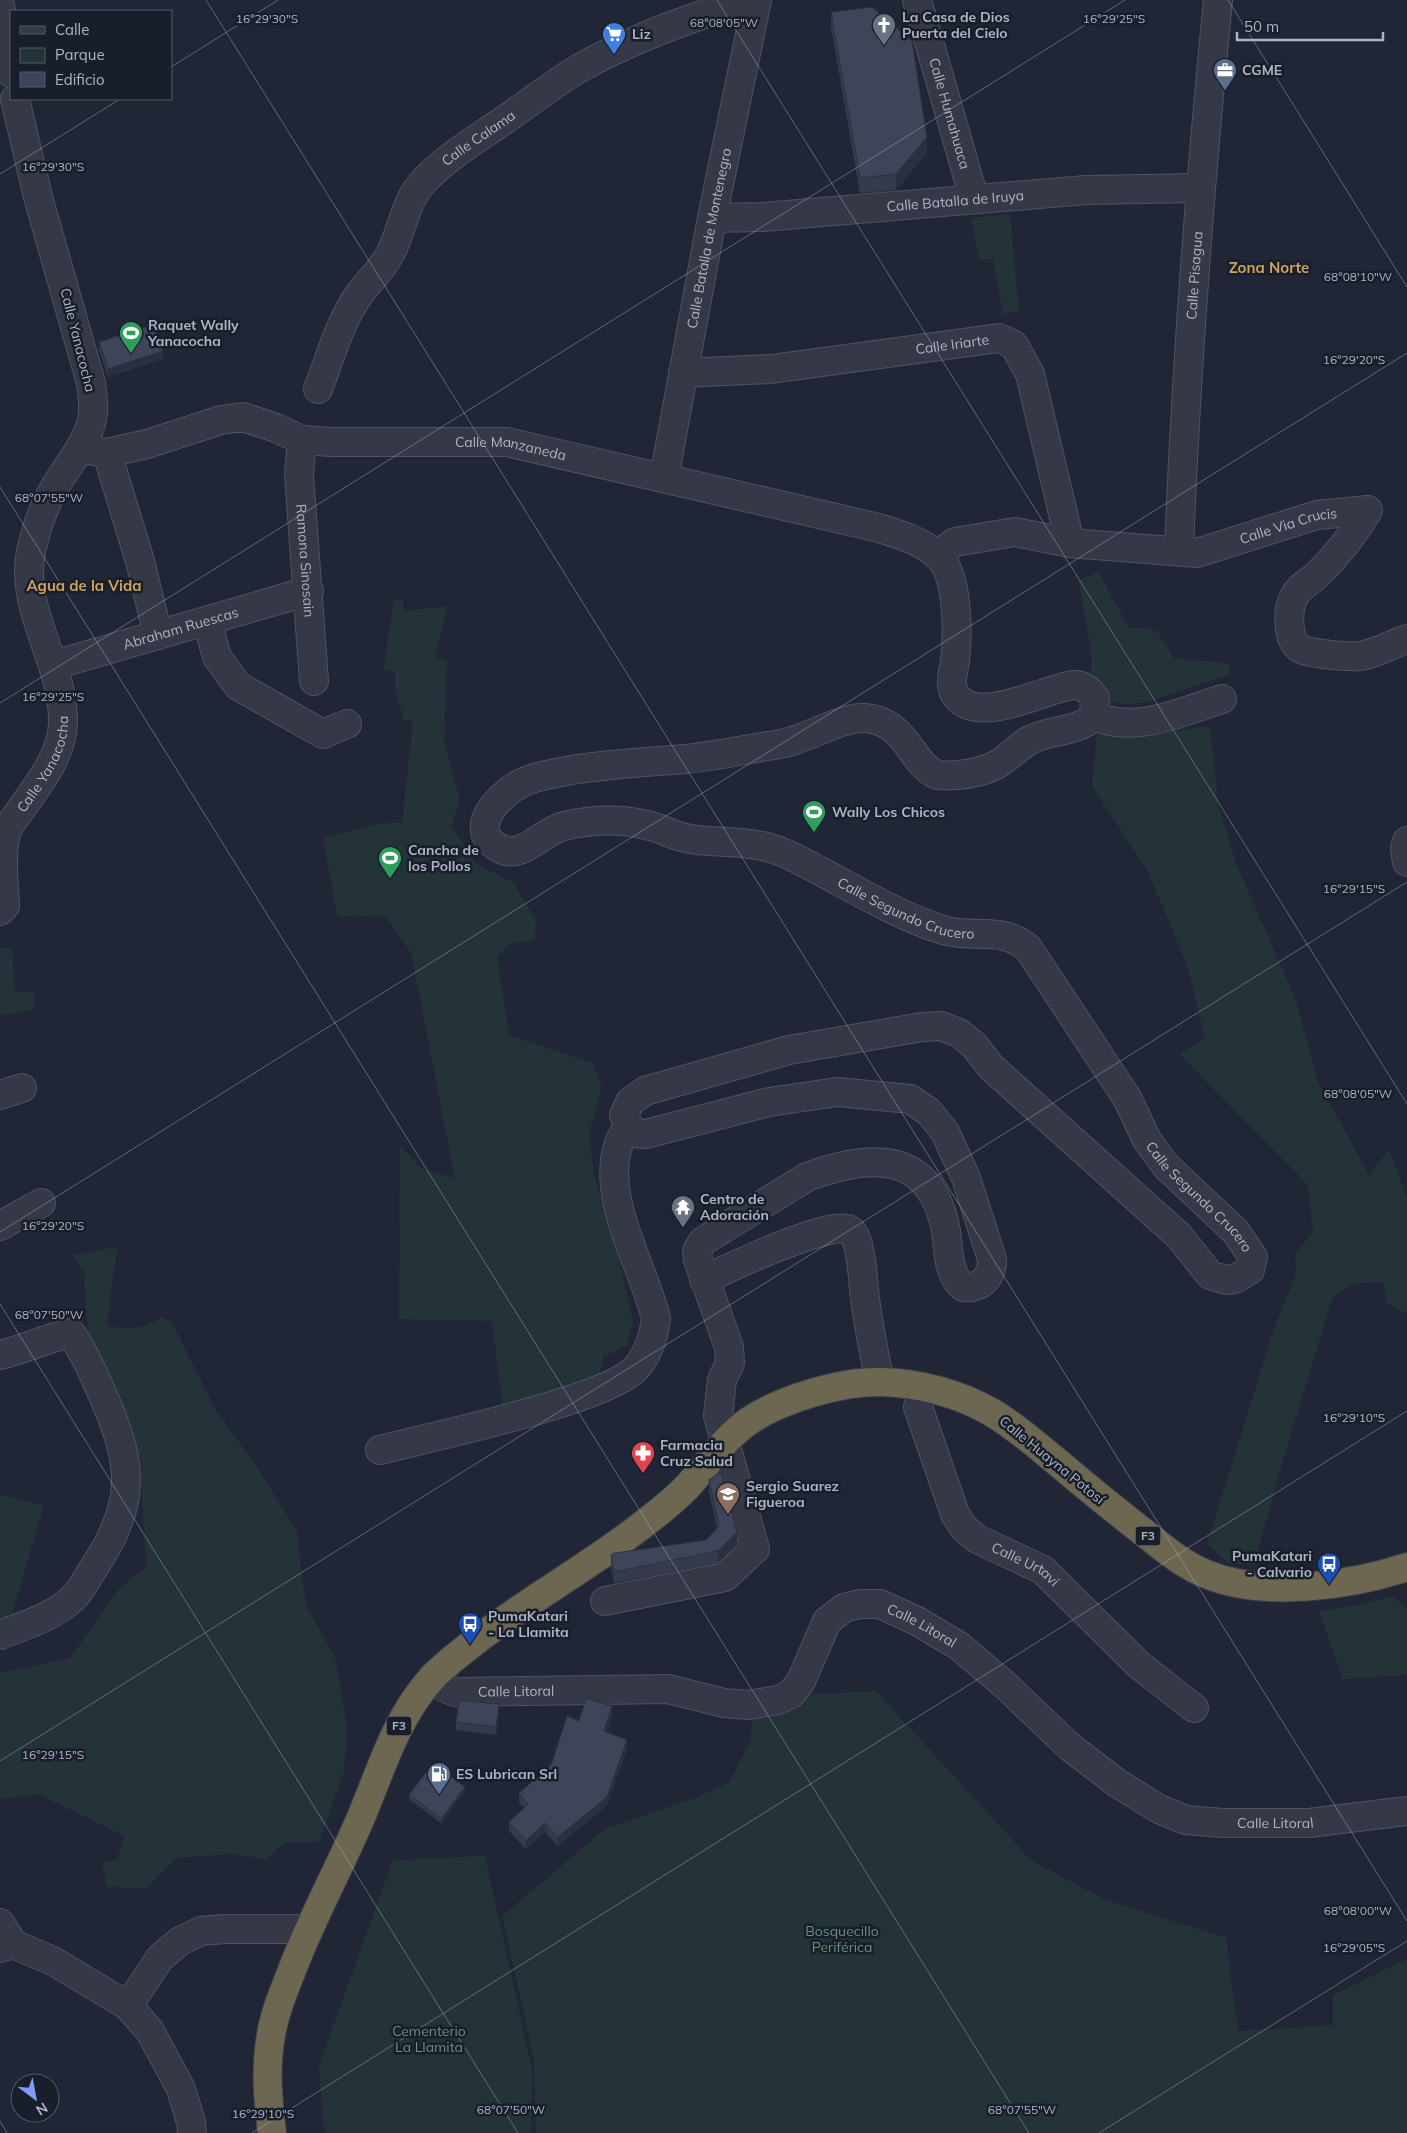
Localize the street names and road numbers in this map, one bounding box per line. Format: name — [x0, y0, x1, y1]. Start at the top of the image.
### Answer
street label: Calle Humahuaca — [925, 56, 974, 171]
street label: Calle Calama — [438, 106, 519, 170]
street label: Calle Batalla de Montenegro — [683, 146, 735, 330]
street label: Calle Batalla de Iruya — [886, 186, 1025, 216]
street label: Calle Pisagua — [1182, 231, 1207, 320]
street label: Calle Yanacocha — [56, 286, 100, 394]
street label: Calle Iriarte — [914, 330, 990, 358]
street label: Calle Manzaneda — [455, 433, 568, 464]
street label: Ramona Sinosain — [292, 503, 318, 618]
street label: Calle Via Crucis — [1237, 504, 1338, 548]
street label: Abraham Ruescas — [121, 603, 241, 653]
street label: Calle Yanacocha — [13, 716, 72, 816]
street label: Calle Segundo Crucero — [834, 873, 975, 943]
street label: Calle Segundo Crucero — [1142, 1138, 1256, 1256]
street label: Calle Huayna Potosí — [996, 1412, 1109, 1508]
road number: F3 — [1136, 1526, 1160, 1545]
street label: Calle Urtavi — [989, 1538, 1063, 1590]
street label: Calle Litoral — [884, 1599, 960, 1651]
street label: Calle Litoral — [478, 1682, 554, 1701]
road number: F3 — [386, 1716, 412, 1735]
street label: Calle Litoral — [1237, 1814, 1315, 1832]

